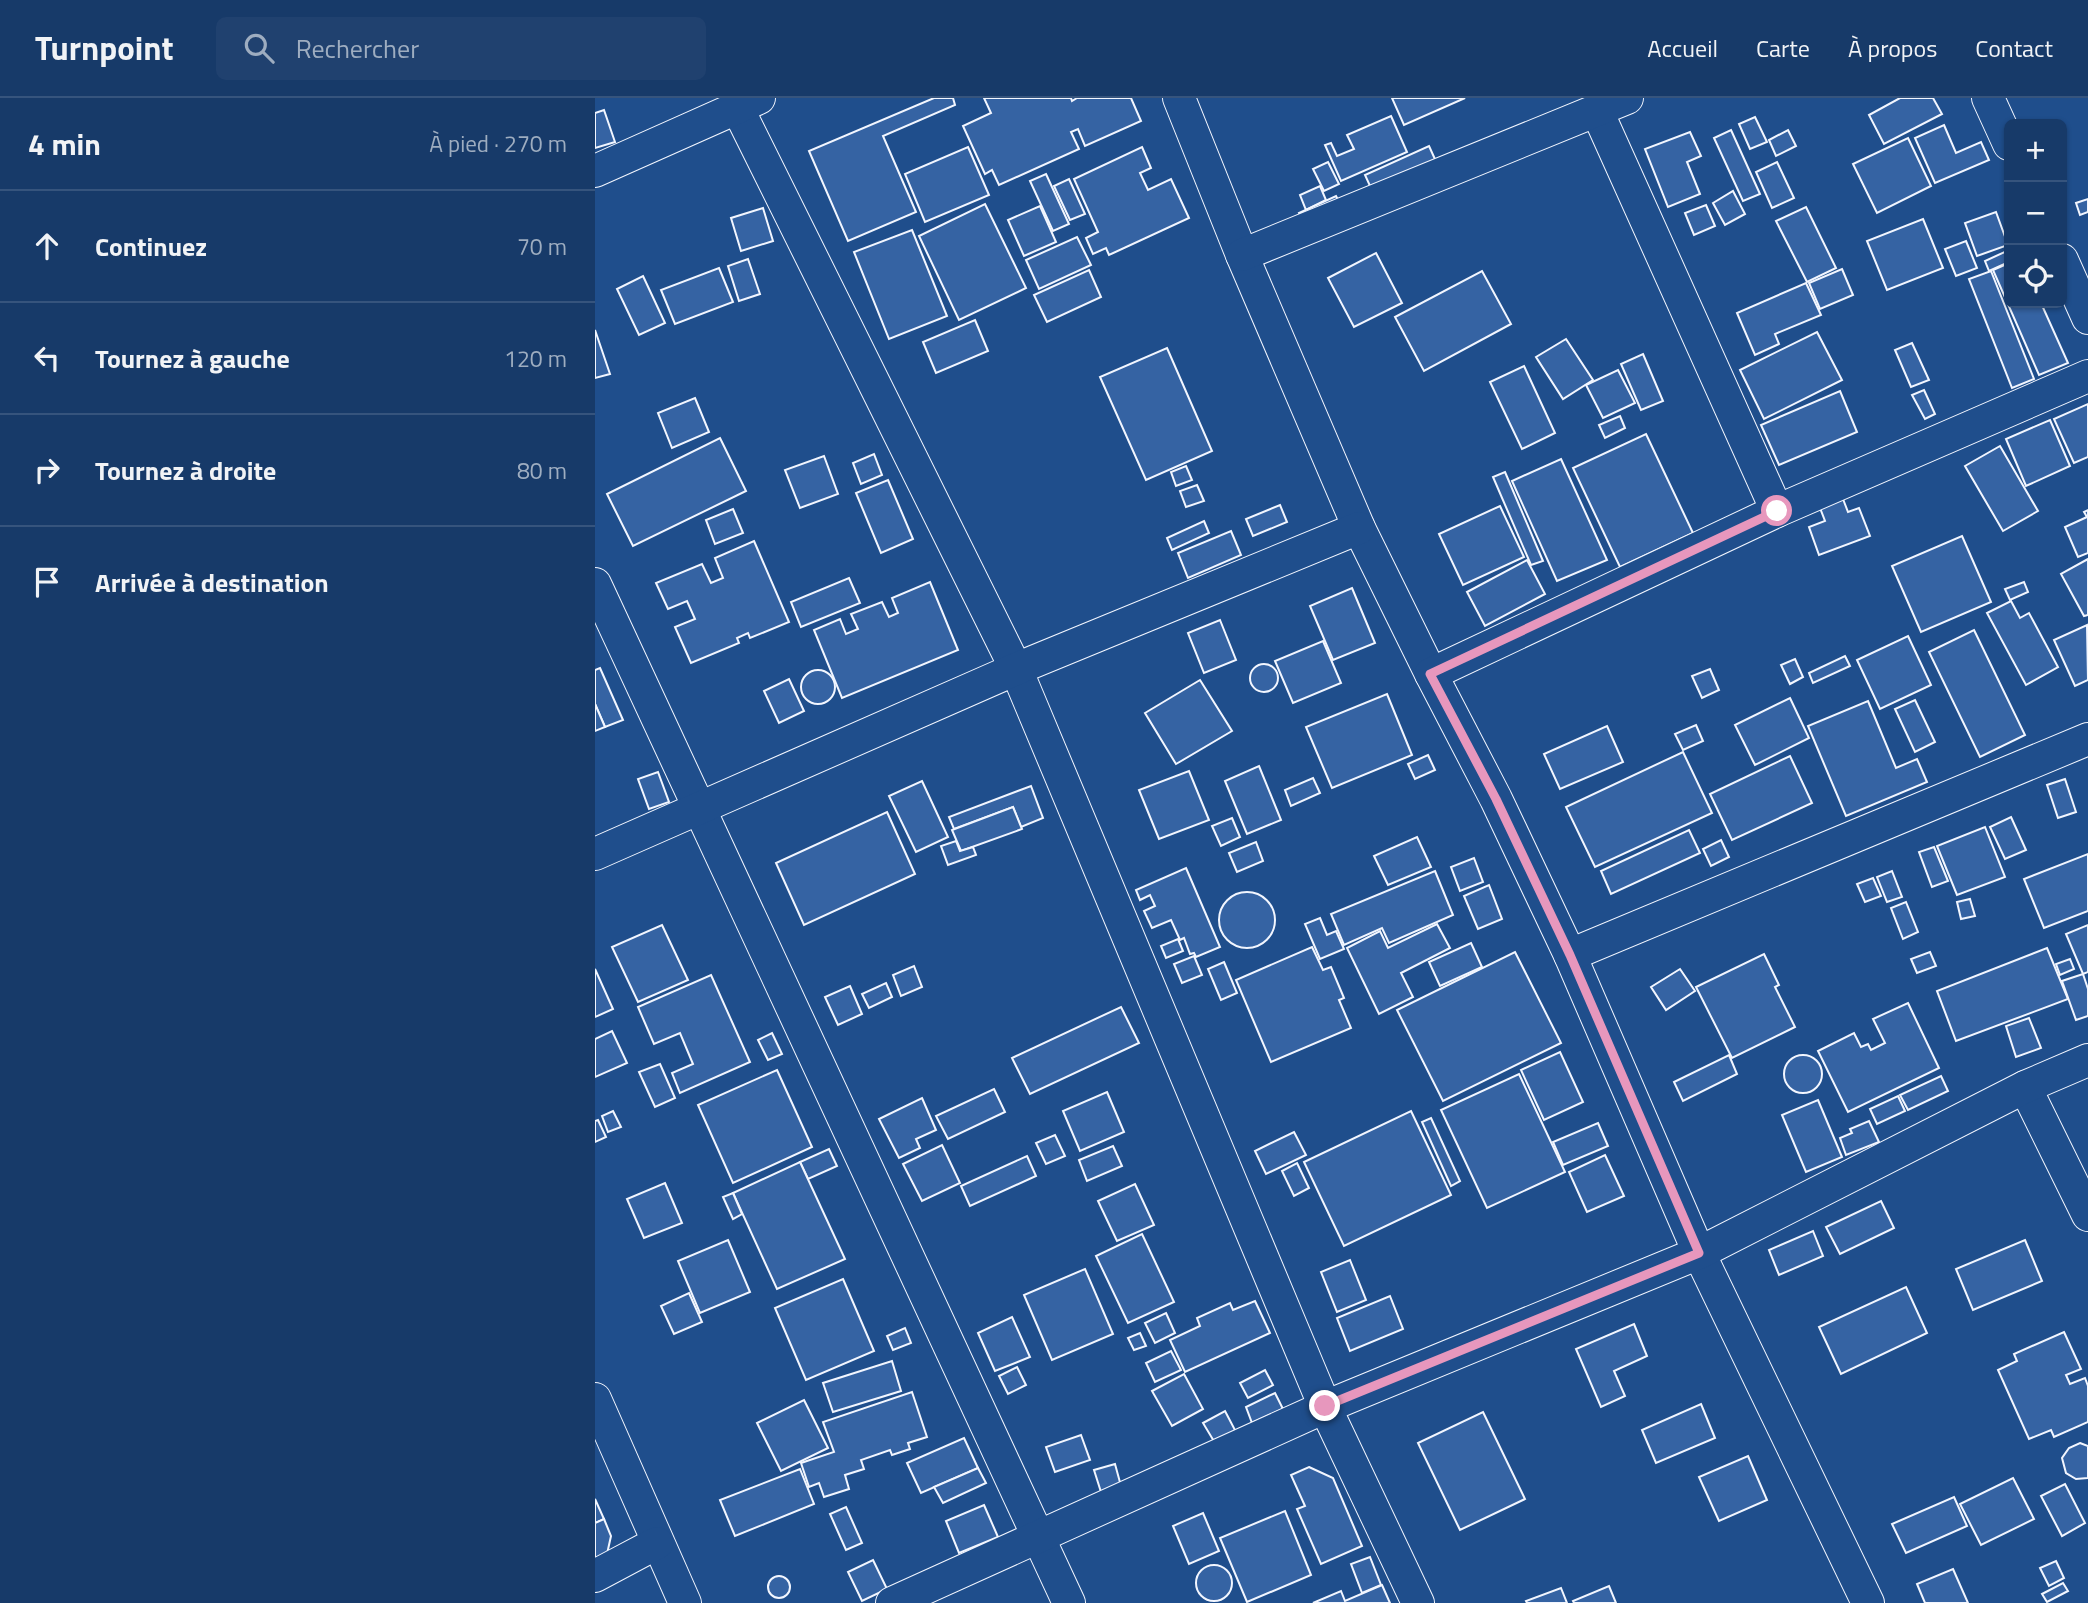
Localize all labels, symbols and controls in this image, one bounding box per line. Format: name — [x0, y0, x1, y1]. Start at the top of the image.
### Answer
search box — [216, 17, 706, 80]
text: Turnpoint — [35, 23, 174, 73]
icon: search — [240, 29, 278, 67]
text: Rechercher — [296, 29, 419, 68]
text: Accueil — [1647, 30, 1718, 66]
text: Carte — [1756, 30, 1810, 66]
text: À propos — [1848, 30, 1937, 66]
text: Contact — [1975, 30, 2053, 66]
map controls — [2004, 119, 2067, 308]
button: + — [2004, 119, 2067, 182]
text: 4 min — [28, 121, 101, 167]
text: À pied · 270 m — [429, 126, 567, 161]
button: − — [2004, 182, 2067, 245]
icon: ahead — [28, 227, 66, 265]
text: Continuez — [95, 227, 207, 266]
text: 70 m — [517, 229, 567, 264]
button: locate — [2004, 245, 2067, 308]
icon: left — [28, 339, 66, 377]
text: Tournez à gauche — [95, 339, 290, 378]
text: 120 m — [504, 341, 567, 376]
icon: right — [28, 451, 66, 489]
text: Tournez à droite — [95, 451, 276, 490]
text: 80 m — [517, 453, 567, 488]
route start — [1761, 495, 1792, 526]
icon: arrive — [28, 563, 66, 601]
text: Arrivée à destination — [95, 563, 329, 602]
route end — [1309, 1390, 1340, 1421]

